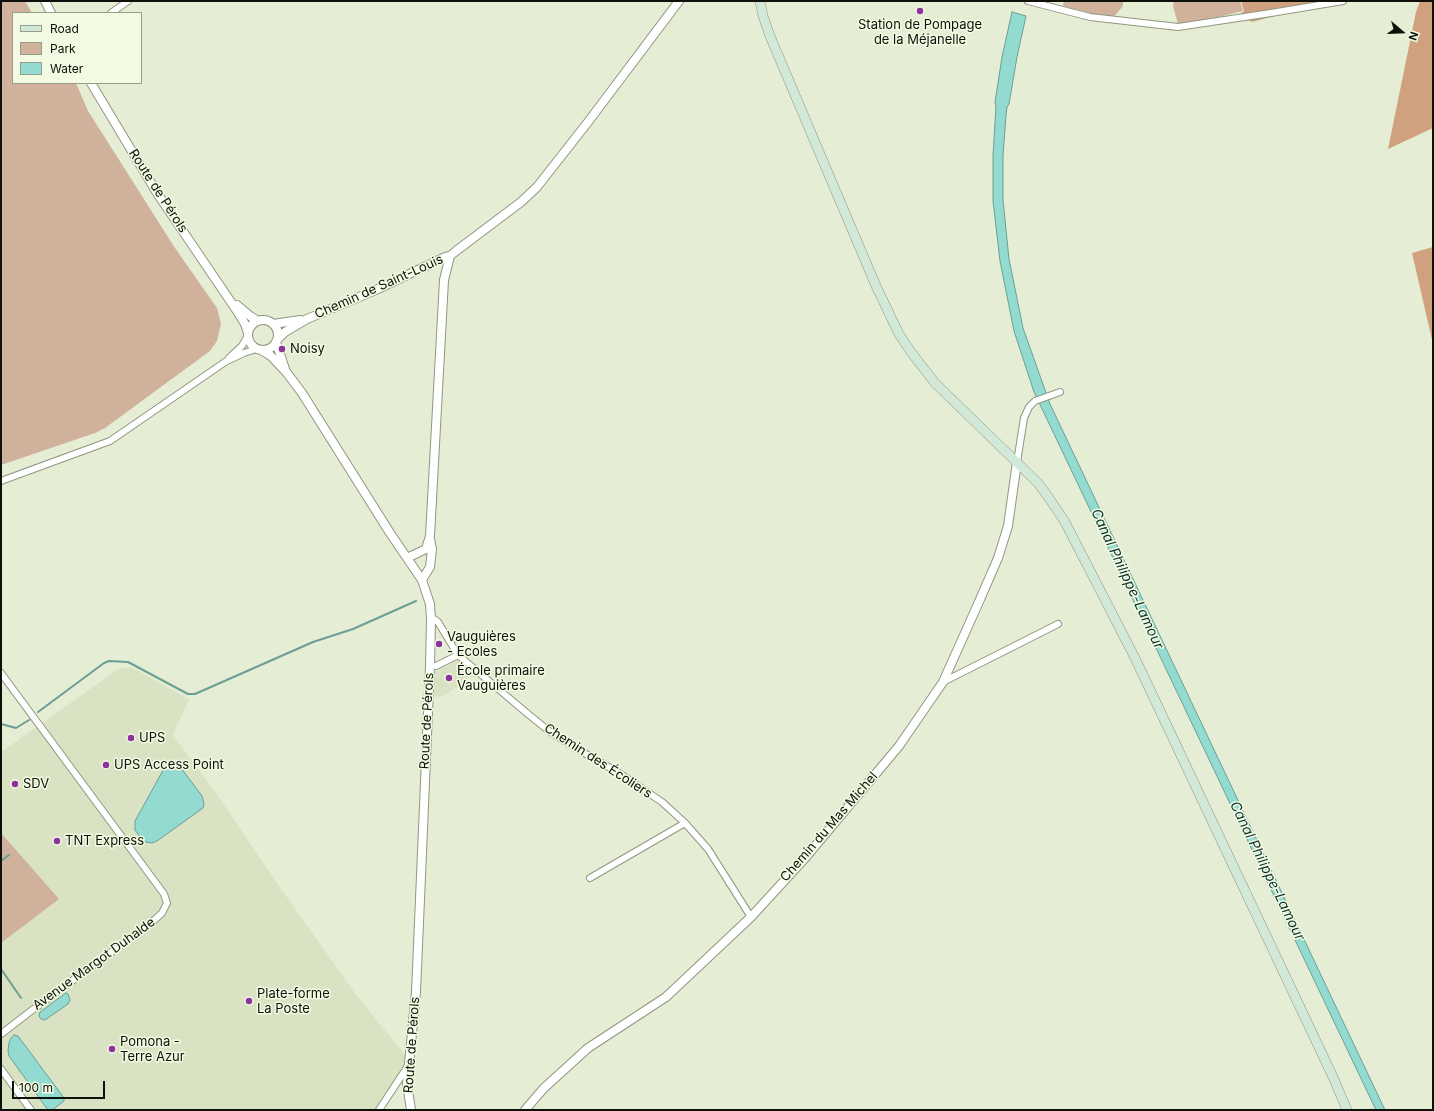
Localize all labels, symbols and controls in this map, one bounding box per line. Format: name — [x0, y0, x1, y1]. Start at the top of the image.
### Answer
marker: Station de Pompage de la Méjanelle — [915, 6, 925, 16]
legend — [12, 12, 142, 84]
north arrow — [1382, 12, 1422, 52]
place label: Station de Pompage de la Méjanelle — [858, 17, 982, 48]
text: Road — [50, 21, 79, 36]
text: N — [1405, 30, 1421, 42]
text: Park — [50, 41, 76, 56]
text: Water — [50, 61, 83, 76]
street label: Route de Pérols — [125, 146, 191, 236]
street label: Chemin de Saint-Louis — [312, 252, 446, 322]
place label: Noisy — [290, 341, 325, 357]
marker: Noisy — [277, 344, 287, 354]
water label: Canal Philippe-Lamour — [1087, 506, 1167, 652]
place label: Vauguières - Ecoles — [447, 629, 516, 660]
marker: Vauguières - Ecoles — [434, 639, 444, 649]
place label: École primaire Vauguières — [457, 663, 545, 694]
street label: Route de Pérols — [417, 672, 437, 770]
marker: École primaire Vauguières — [444, 673, 454, 683]
street label: Chemin des Écoliers — [541, 720, 655, 802]
place label: UPS — [139, 730, 165, 746]
marker: UPS — [126, 733, 136, 743]
place label: UPS Access Point — [114, 757, 224, 773]
marker: UPS Access Point — [101, 760, 111, 770]
street label: Chemin du Mas Michel — [777, 769, 881, 885]
place label: SDV — [23, 776, 49, 792]
marker: SDV — [10, 779, 20, 789]
water label: Canal Philippe-Lamour — [1226, 799, 1308, 943]
place label: TNT Express — [65, 833, 144, 849]
marker: TNT Express — [52, 836, 62, 846]
street label: Avenue Margot Duhalde — [30, 914, 158, 1014]
place label: Plate-forme La Poste — [257, 986, 330, 1017]
marker: Plate-forme La Poste — [244, 996, 254, 1006]
street label: Route de Pérols — [401, 996, 423, 1094]
place label: Pomona - Terre Azur — [120, 1034, 185, 1065]
marker: Pomona - Terre Azur — [107, 1044, 117, 1054]
scale bar — [14, 1073, 107, 1099]
text: 100 m — [19, 1080, 53, 1095]

